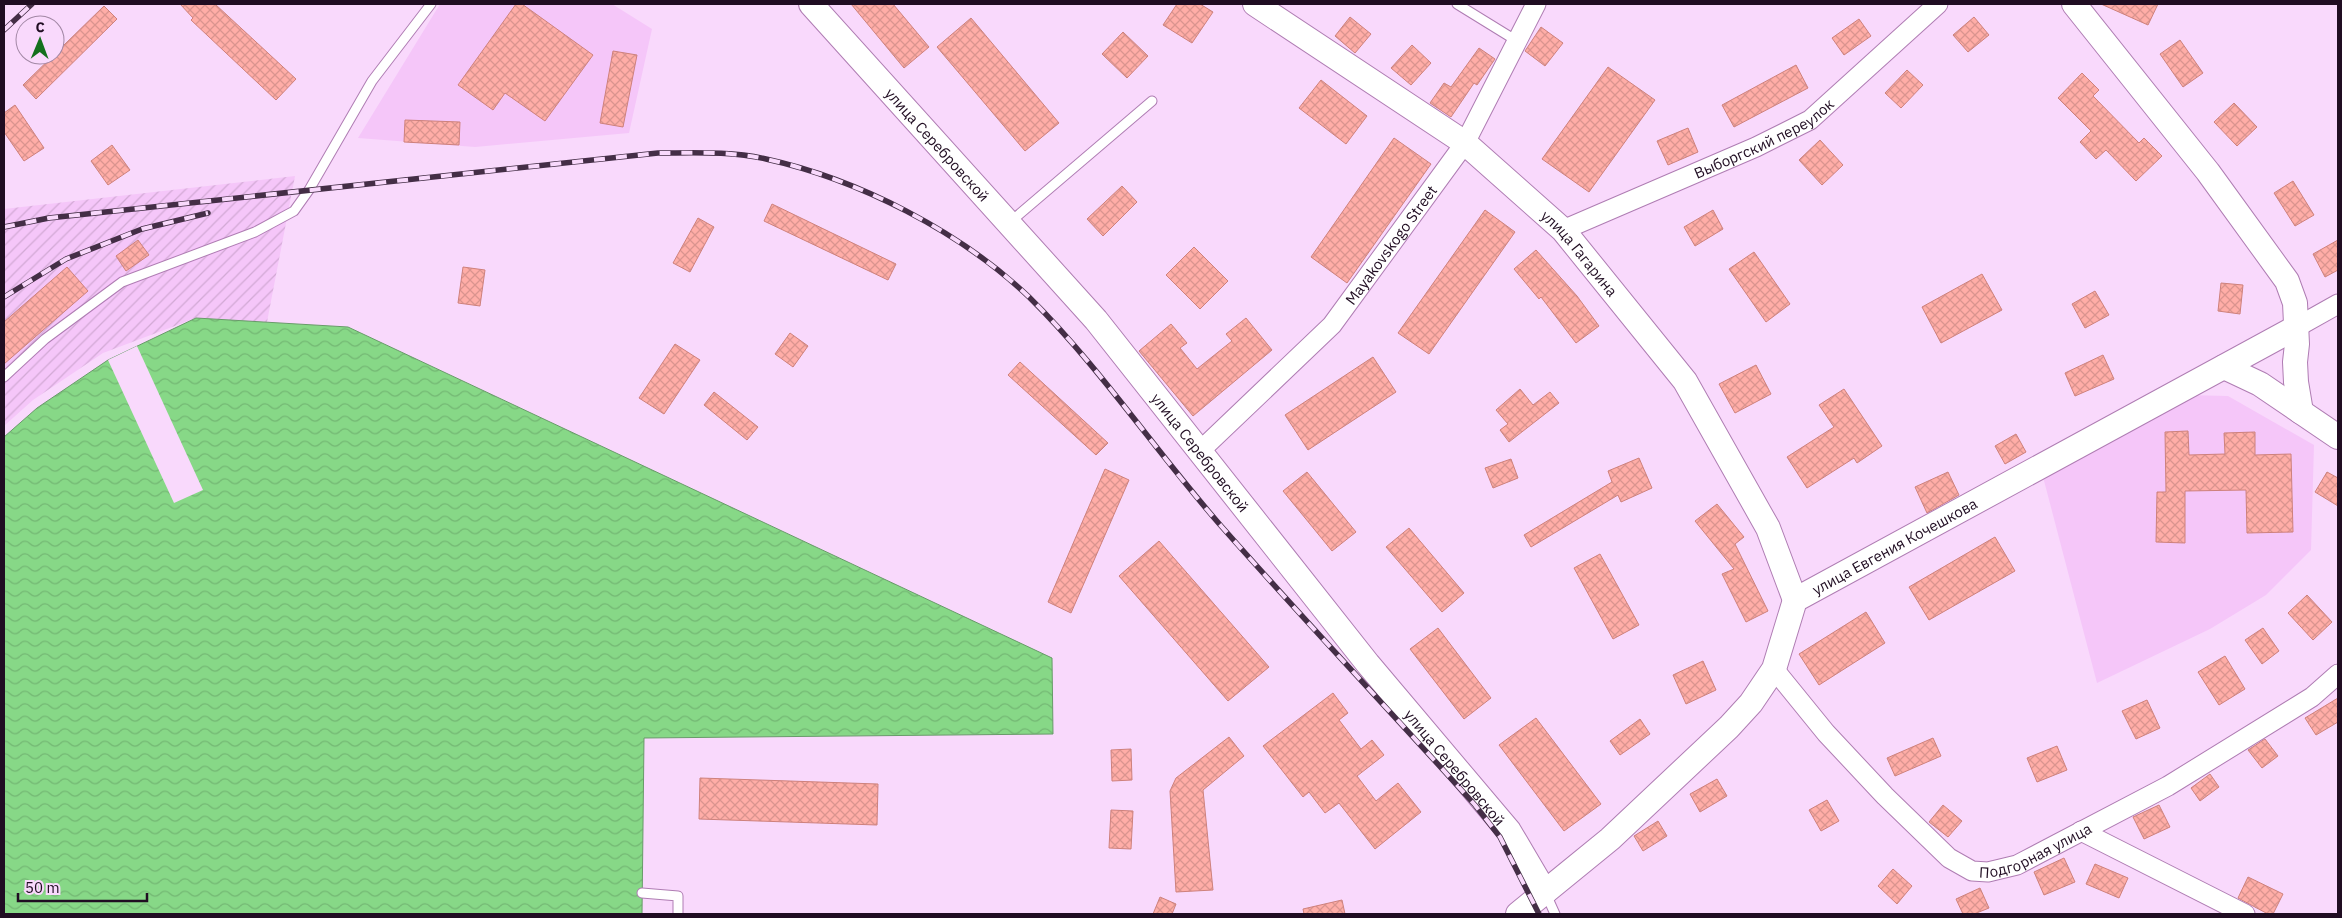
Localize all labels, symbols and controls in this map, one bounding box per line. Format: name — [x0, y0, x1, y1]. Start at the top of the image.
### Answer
north arrow — [15, 15, 65, 65]
text: С — [36, 18, 45, 36]
street label: улица Серебровской — [881, 84, 994, 205]
street label: Выборгский переулок — [1691, 94, 1837, 182]
street label: Mayakovskogo Street — [1341, 181, 1441, 308]
street label: улица Гагарина — [1537, 206, 1622, 300]
street label: улица Серебровской — [1148, 389, 1253, 515]
street label: улица Евгения Кочешкова — [1809, 493, 1980, 598]
street label: улица Серебровской — [1401, 705, 1510, 829]
street label: Подгорная улица — [1979, 818, 2094, 882]
scale bar — [18, 870, 146, 902]
text: 50 m — [25, 878, 60, 897]

